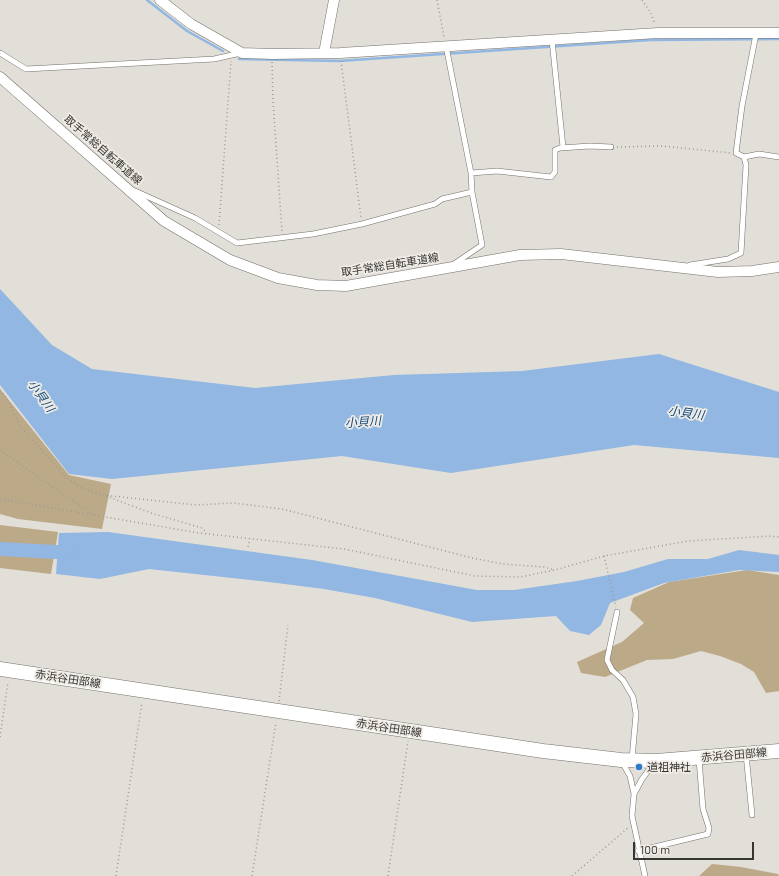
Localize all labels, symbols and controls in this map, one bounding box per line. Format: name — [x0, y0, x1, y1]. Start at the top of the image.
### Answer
street label: 取手常総自転車道線 — [61, 113, 145, 187]
street label: 取手常総自転車道線 — [340, 251, 440, 279]
water label: 小貝川 — [25, 377, 57, 415]
water label: 小貝川 — [667, 403, 705, 423]
water label: 小貝川 — [345, 414, 381, 430]
street label: 赤浜谷田部線 — [34, 667, 102, 691]
street label: 赤浜谷田部線 — [355, 716, 423, 740]
street label: 赤浜谷田部線 — [701, 746, 767, 764]
place label: 道祖神社 — [647, 760, 691, 774]
marker: 道祖神社 — [634, 762, 644, 772]
scale bar — [635, 834, 756, 860]
text: 100 m — [640, 842, 670, 856]

